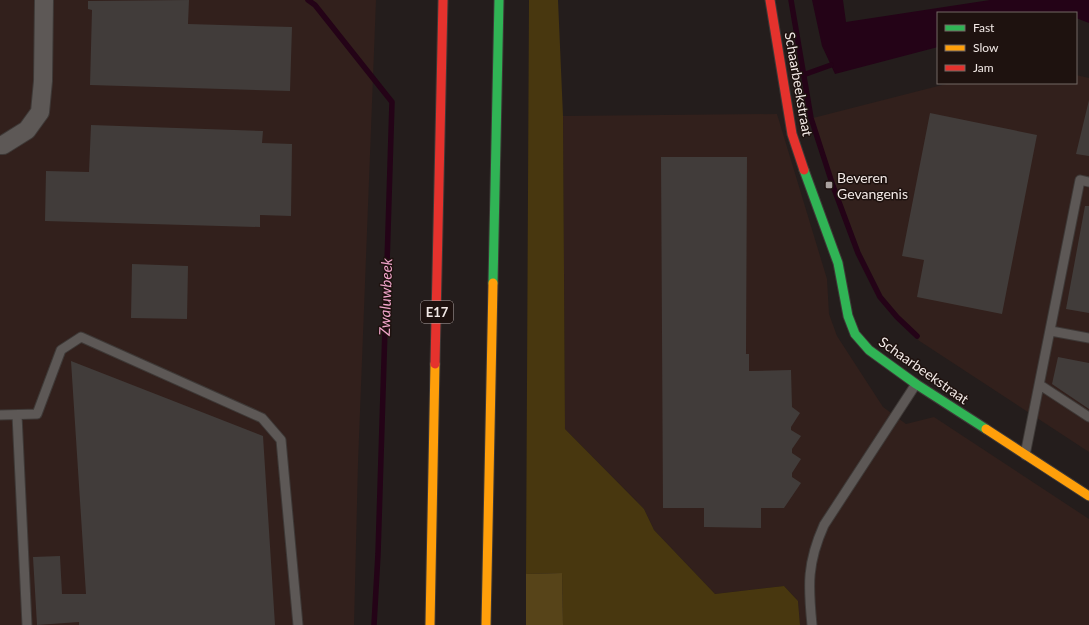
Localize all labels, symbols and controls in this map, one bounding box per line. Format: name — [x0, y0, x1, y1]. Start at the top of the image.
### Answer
legend — [937, 12, 1077, 84]
text: Fast — [973, 20, 995, 35]
street label: Schaarbeekstraat — [781, 30, 817, 138]
text: Slow — [973, 40, 999, 55]
text: Jam — [973, 60, 994, 75]
place label: Beveren Gevangenis — [837, 169, 908, 202]
marker: Beveren Gevangenis — [824, 180, 834, 190]
water label: Zwaluwbeek — [375, 257, 395, 337]
road number: E17 — [421, 301, 453, 323]
street label: Schaarbeekstraat — [876, 333, 972, 407]

